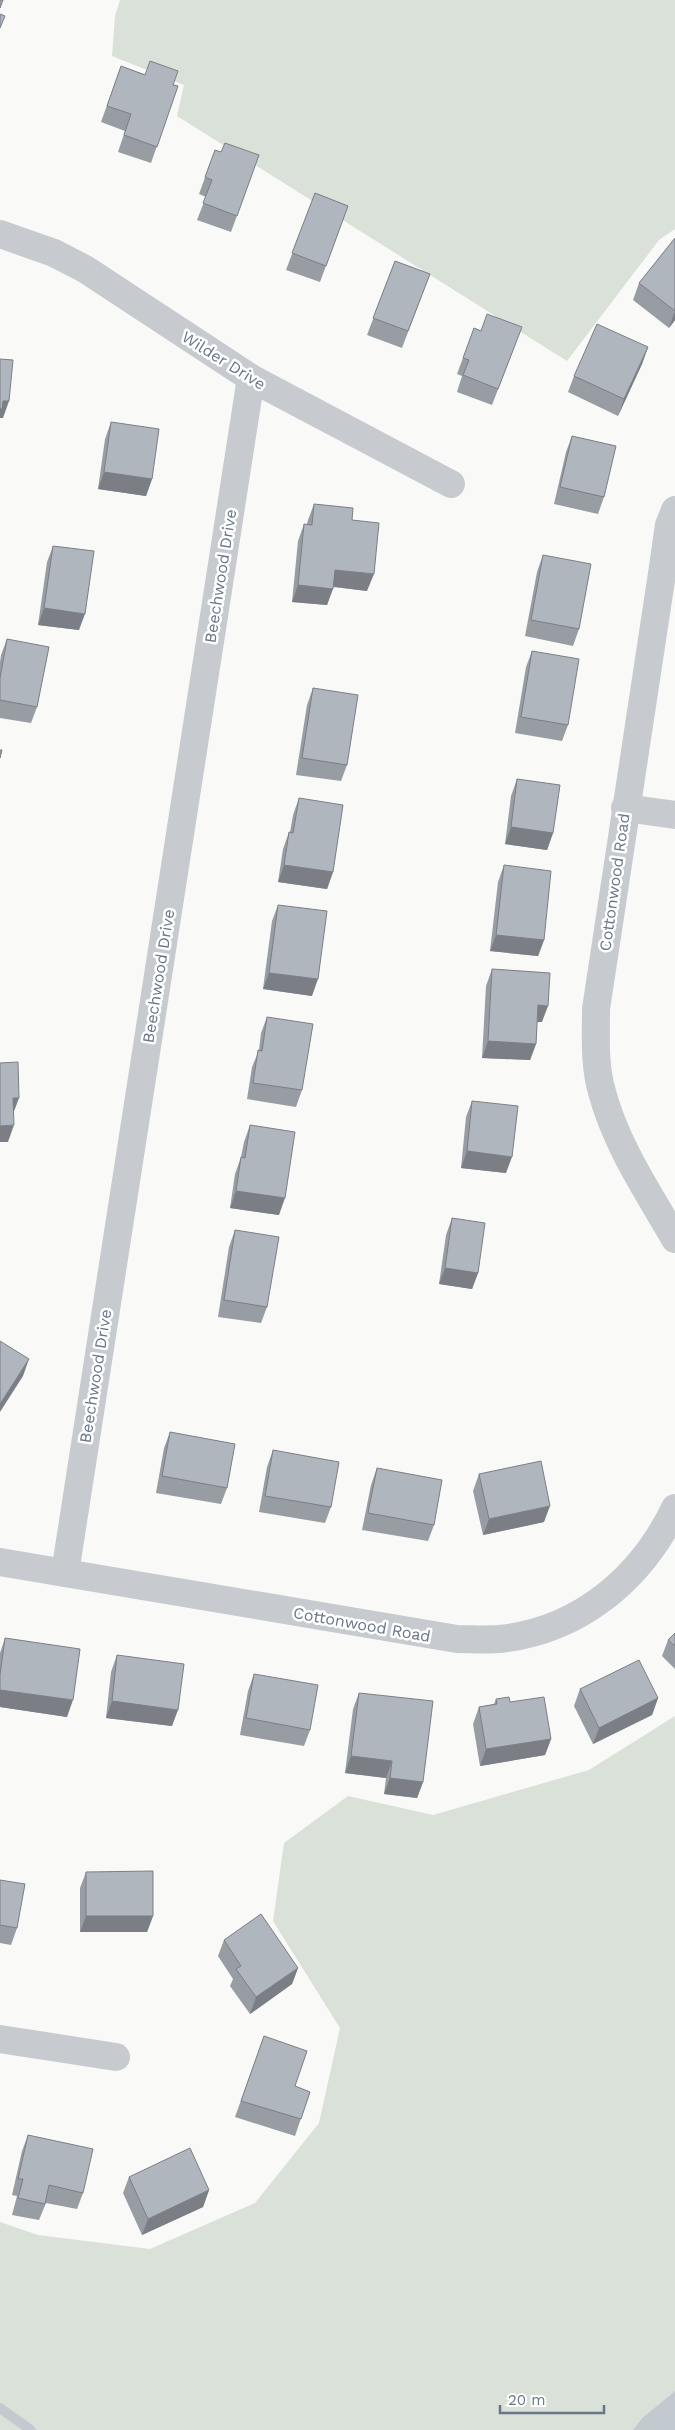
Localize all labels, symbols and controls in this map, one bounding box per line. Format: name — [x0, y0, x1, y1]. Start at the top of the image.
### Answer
street label: Wilder Drive — [178, 327, 269, 394]
street label: Beechwood Drive — [201, 508, 240, 644]
street label: Cottonwood Road — [595, 812, 634, 952]
street label: Beechwood Drive — [139, 908, 178, 1044]
street label: Beechwood Drive — [76, 1308, 115, 1444]
street label: Cottonwood Road — [292, 1603, 432, 1646]
scale bar — [500, 2382, 604, 2414]
text: 20 m — [508, 2391, 546, 2409]

